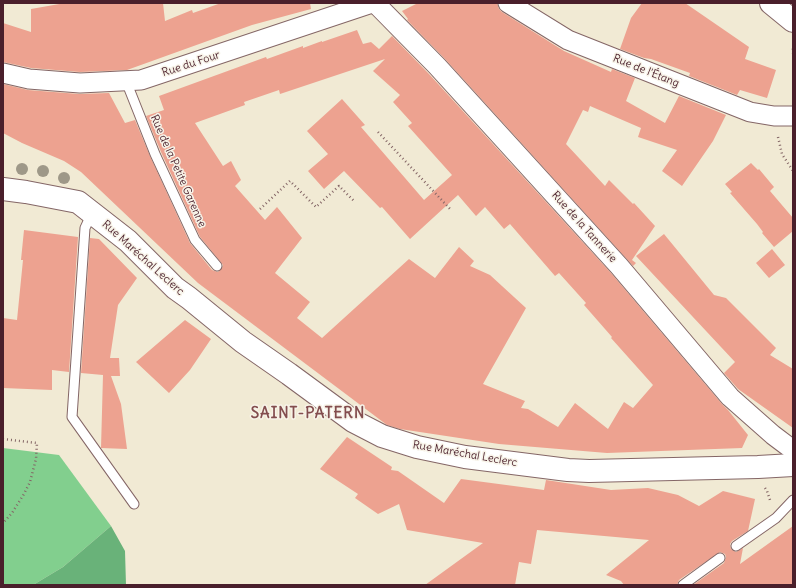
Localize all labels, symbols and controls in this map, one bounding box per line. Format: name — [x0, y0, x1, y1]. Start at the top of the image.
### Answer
street label: Rue du Four — [160, 48, 222, 80]
street label: Rue de l'Étang — [611, 52, 681, 90]
street label: Rue de la Petite Garenne — [147, 113, 209, 229]
street label: Rue de la Tannerie — [549, 189, 619, 265]
street label: Rue Maréchal Leclerc — [99, 218, 187, 298]
district label: SAINT-PATERN — [251, 405, 365, 423]
street label: Rue Maréchal Leclerc — [412, 438, 518, 470]

